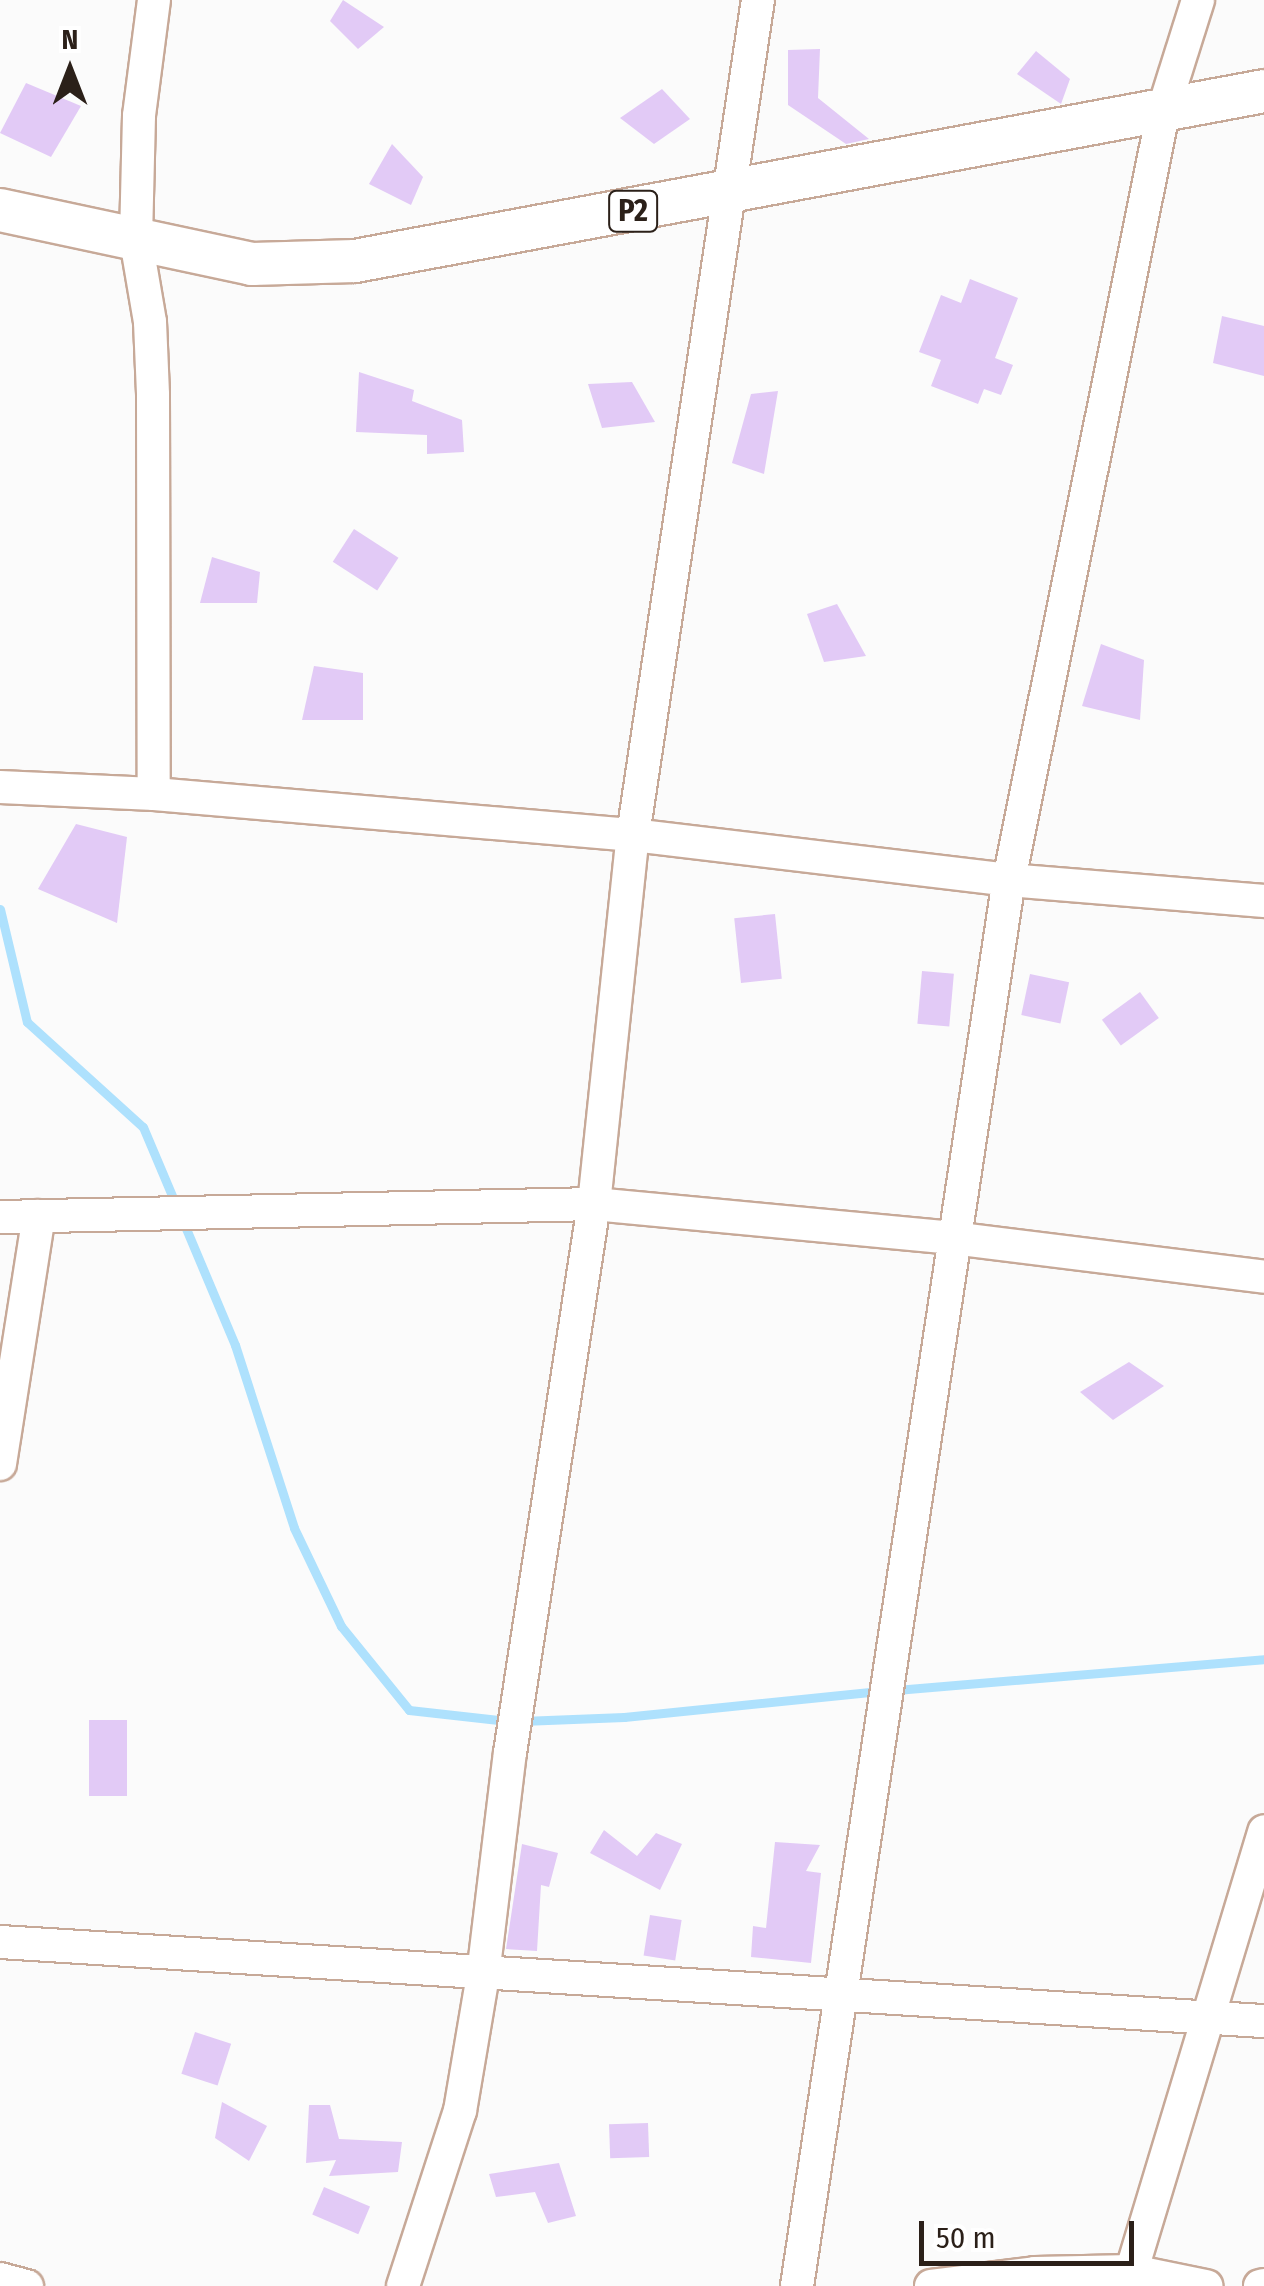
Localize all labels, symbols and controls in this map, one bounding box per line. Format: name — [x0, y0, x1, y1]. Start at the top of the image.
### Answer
north arrow — [20, 20, 120, 120]
text: N — [62, 23, 78, 56]
road number: P2 — [608, 186, 658, 236]
scale bar — [924, 2201, 1139, 2263]
text: 50 m — [936, 2220, 996, 2256]

